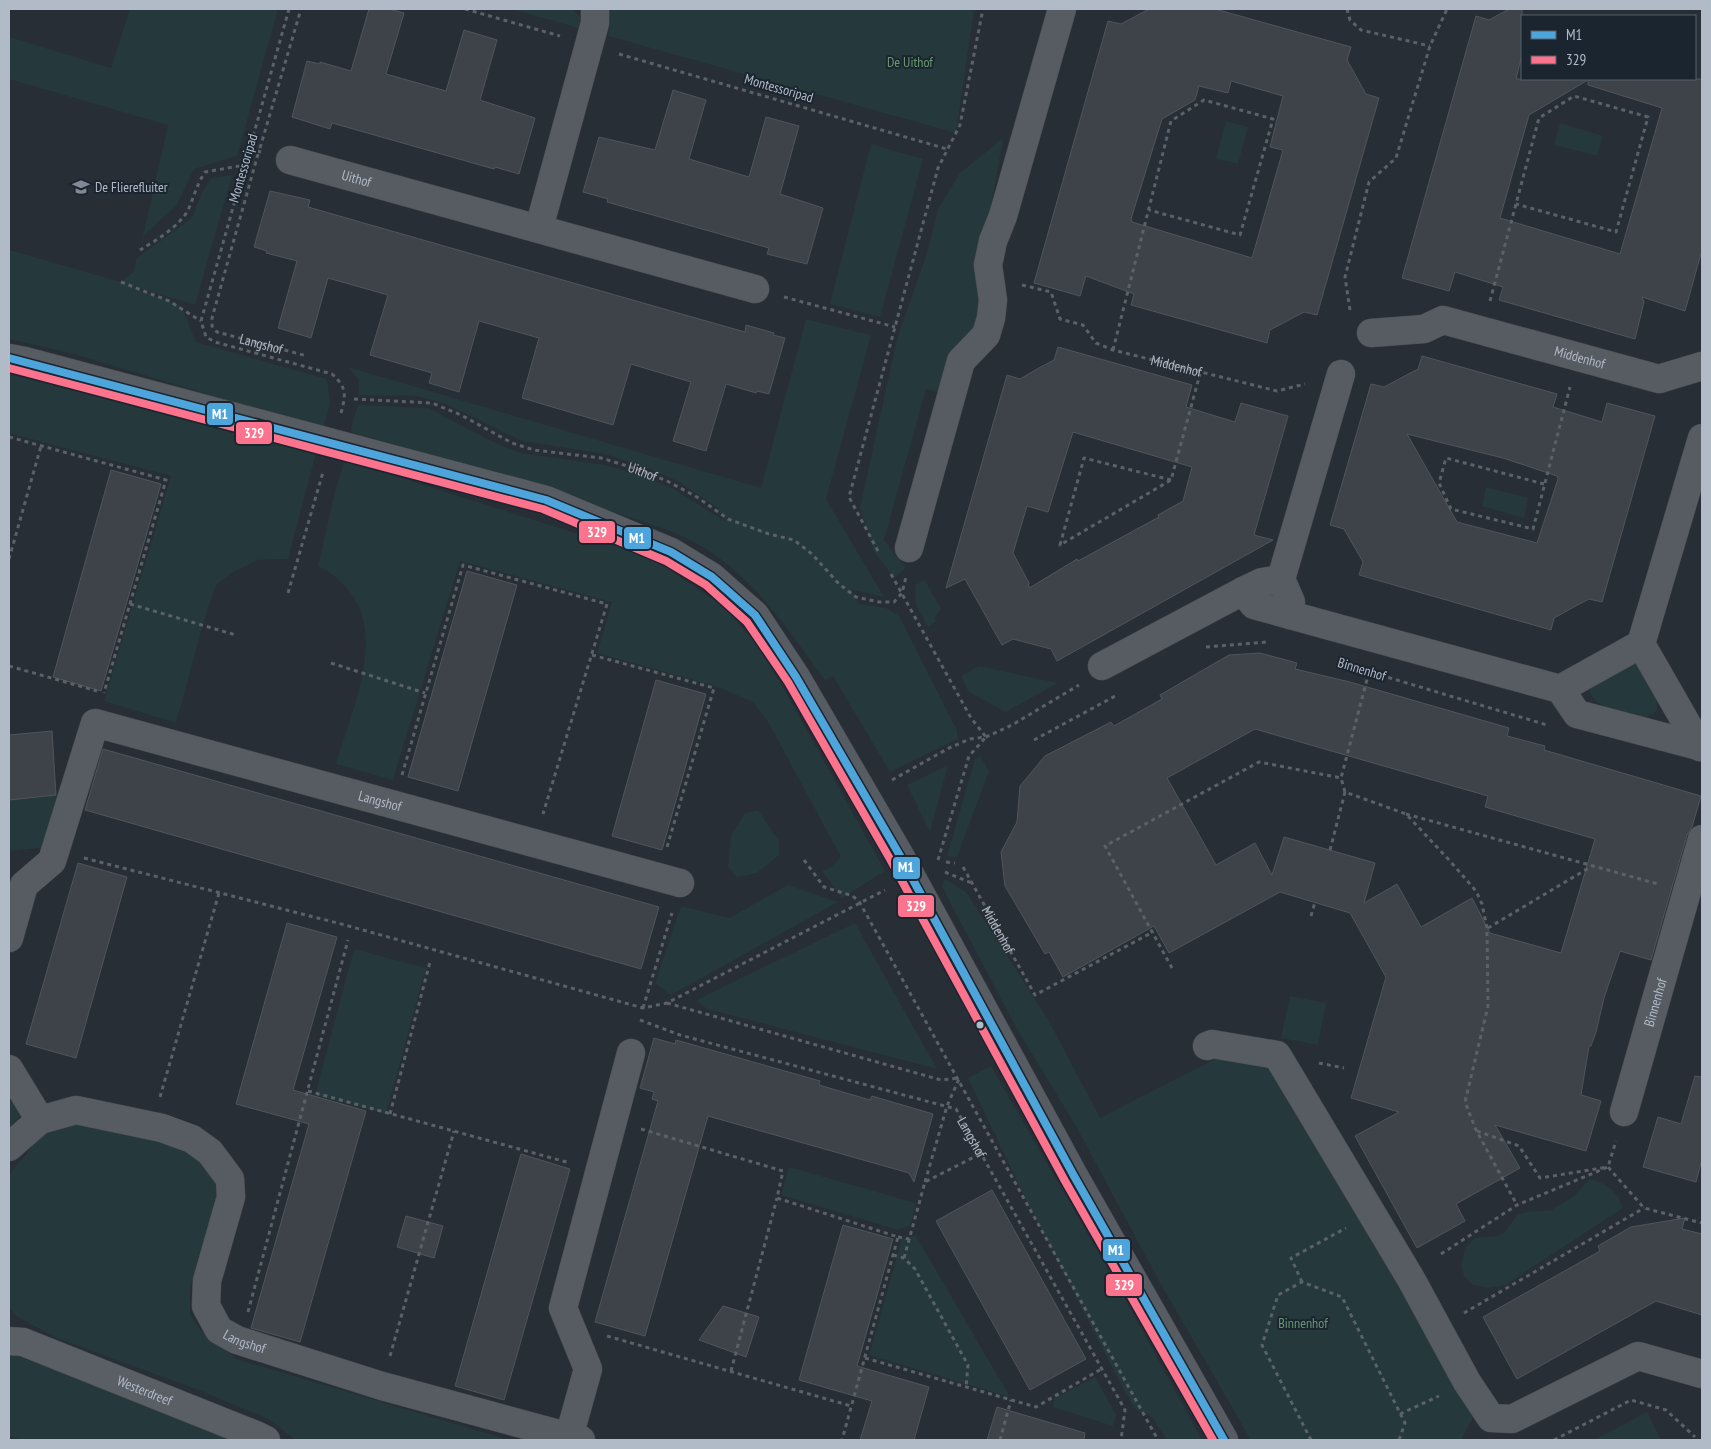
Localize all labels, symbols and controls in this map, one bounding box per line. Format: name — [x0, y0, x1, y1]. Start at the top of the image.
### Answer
legend — [1521, 15, 1696, 80]
text: M1 — [1566, 25, 1582, 44]
text: 329 — [1566, 50, 1586, 69]
park label: De Uithof — [887, 53, 933, 71]
street label: Montessoripad — [742, 70, 816, 106]
street label: Montessoripad — [225, 131, 261, 205]
street label: Uithof — [340, 166, 374, 191]
school or university icon: De Flierefluiter — [71, 177, 91, 197]
place label: De Flierefluiter — [95, 178, 168, 196]
street label: Langshof — [238, 329, 285, 358]
street label: Middenhof — [1552, 342, 1608, 373]
street label: Middenhof — [1149, 351, 1204, 381]
line badge: M1 — [206, 402, 234, 426]
text: M1 — [212, 405, 228, 423]
line badge: 329 — [235, 421, 273, 445]
text: 329 — [244, 424, 264, 442]
street label: Uithof — [626, 458, 660, 485]
line badge: 329 — [578, 520, 616, 544]
text: 329 — [587, 523, 607, 541]
line badge: M1 — [623, 526, 652, 550]
text: M1 — [629, 529, 645, 547]
street label: Binnenhof — [1336, 653, 1389, 685]
street label: Langshof — [356, 786, 404, 816]
line badge: M1 — [892, 856, 921, 880]
text: M1 — [898, 858, 914, 876]
line badge: 329 — [897, 894, 935, 918]
text: 329 — [906, 897, 926, 915]
street label: Middenhof — [978, 903, 1019, 957]
street label: Binnenhof — [1640, 976, 1671, 1029]
unlabelled marker — [975, 1020, 985, 1030]
street label: Langshof — [953, 1114, 991, 1161]
line badge: M1 — [1102, 1238, 1131, 1262]
text: M1 — [1108, 1241, 1124, 1259]
line badge: 329 — [1105, 1273, 1143, 1297]
text: 329 — [1114, 1276, 1134, 1294]
park label: Binnenhof — [1278, 1314, 1328, 1332]
street label: Langshof — [220, 1325, 268, 1358]
street label: Westerdreef — [114, 1371, 175, 1410]

